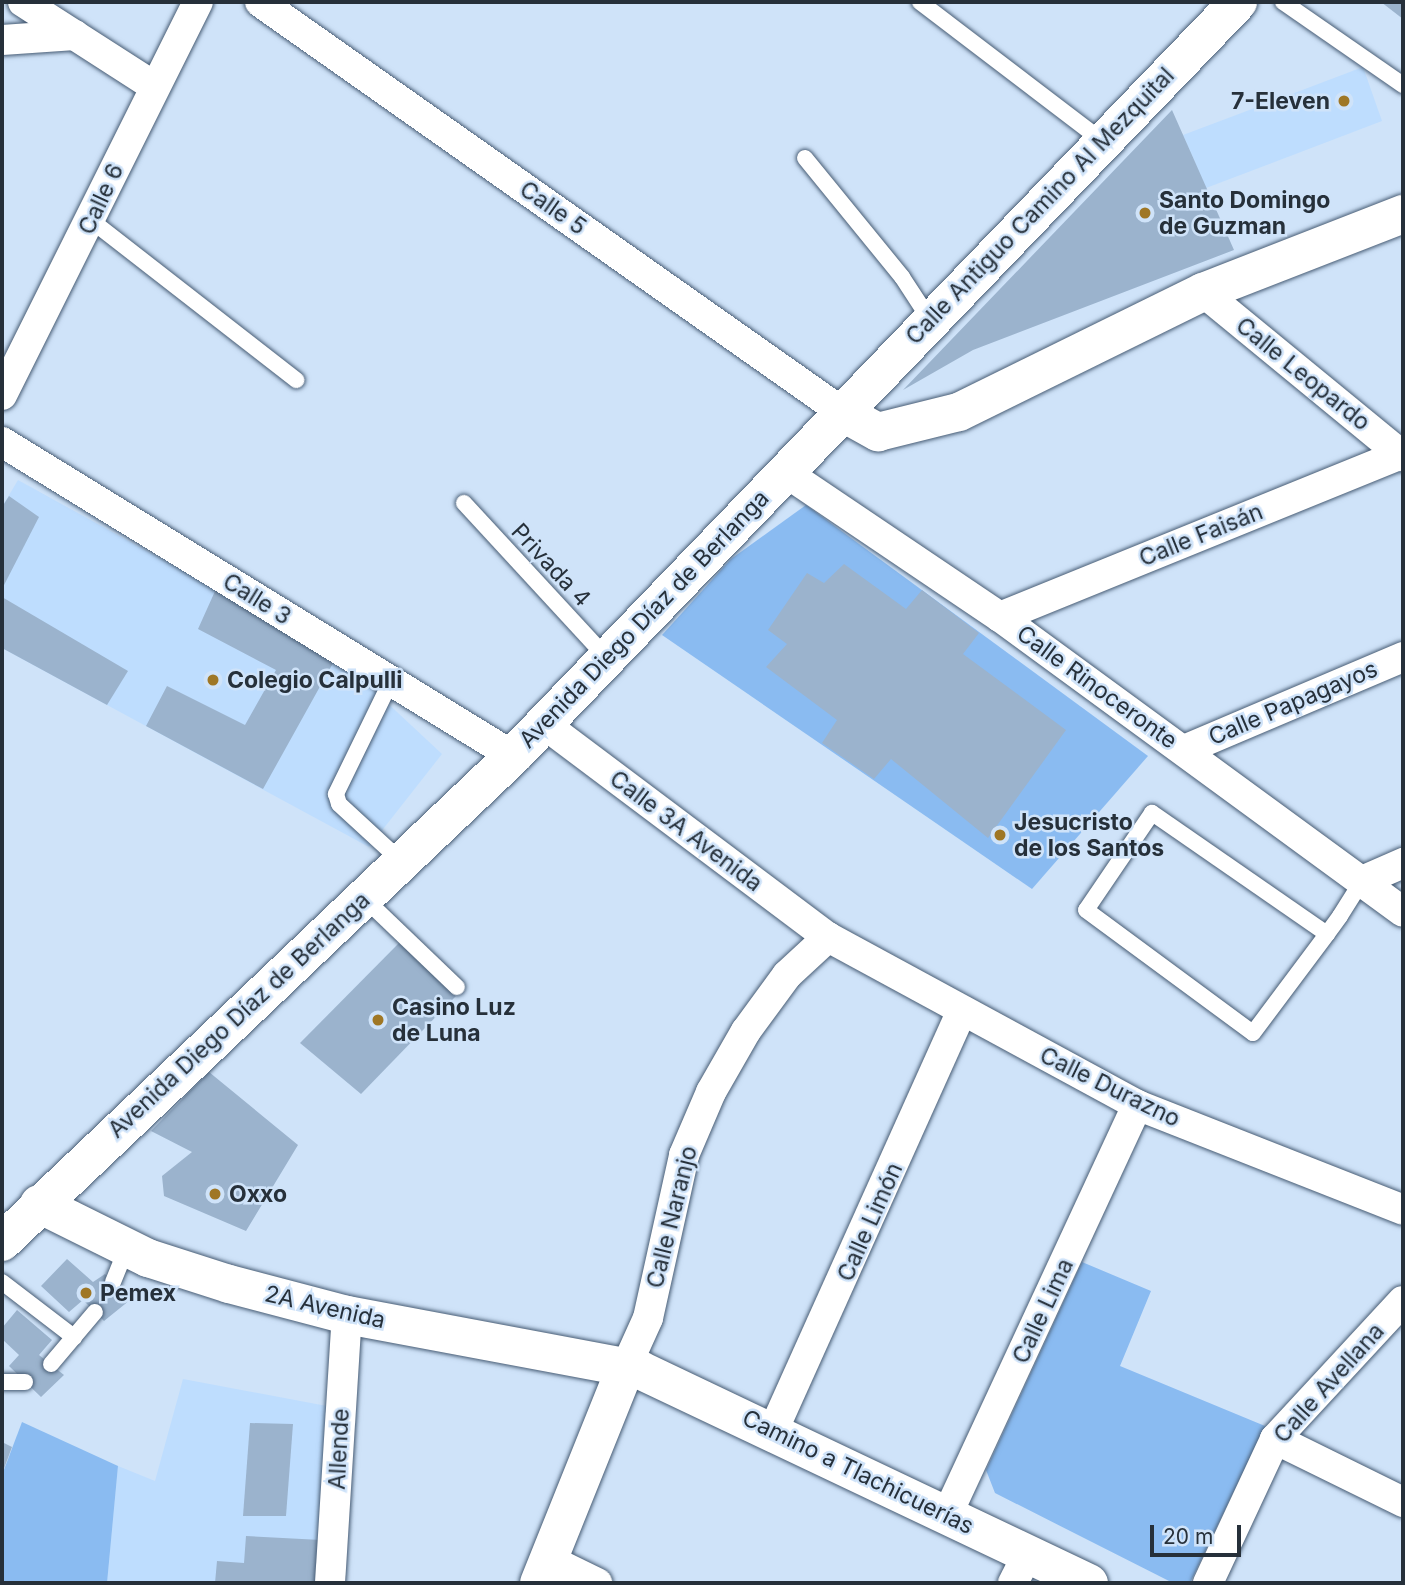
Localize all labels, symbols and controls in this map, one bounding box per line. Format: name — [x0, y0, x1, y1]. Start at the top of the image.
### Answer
street label: Calle Antiguo Camino Al Mezquital — [900, 62, 1180, 350]
place label: 7-Eleven — [1231, 87, 1330, 115]
marker: 7-Eleven — [1336, 93, 1352, 109]
street label: Calle 6 — [73, 159, 129, 239]
street label: Calle 5 — [514, 175, 592, 241]
place label: Santo Domingo de Guzman — [1159, 186, 1330, 240]
marker: Santo Domingo de Guzman — [1137, 205, 1153, 221]
street label: Calle Leopardo — [1230, 312, 1376, 436]
street label: Avenida Diego Díaz de Berlanga — [513, 484, 775, 754]
street label: Calle Faisán — [1135, 498, 1267, 572]
street label: Privada 4 — [506, 518, 596, 612]
street label: Calle 3 — [218, 567, 296, 631]
street label: Calle Rinoceronte — [1011, 620, 1183, 754]
street label: Calle Papagayos — [1204, 655, 1382, 751]
place label: Colegio Calpulli — [227, 666, 402, 694]
marker: Colegio Calpulli — [205, 672, 221, 688]
street label: Calle 3A Avenida — [604, 765, 768, 897]
place label: Jesucristo de los Santos — [1014, 808, 1164, 862]
marker: Jesucristo de los Santos — [992, 827, 1008, 843]
street label: Avenida Diego Díaz de Berlanga — [102, 886, 376, 1144]
place label: Casino Luz de Luna — [392, 993, 516, 1047]
marker: Casino Luz de Luna — [370, 1012, 386, 1028]
street label: Calle Durazno — [1035, 1041, 1185, 1133]
street label: Calle Naranjo — [641, 1143, 703, 1291]
street label: Calle Limón — [832, 1158, 908, 1286]
place label: Oxxo — [229, 1180, 287, 1208]
marker: Oxxo — [207, 1186, 223, 1202]
street label: Calle Lima — [1007, 1254, 1079, 1368]
place label: Pemex — [100, 1279, 176, 1307]
street label: 2A Avenida — [262, 1280, 388, 1334]
marker: Pemex — [78, 1285, 94, 1301]
street label: Calle Avellana — [1268, 1317, 1390, 1449]
street label: Camino a Tlachicuerías — [738, 1404, 978, 1540]
street label: Allende — [323, 1408, 355, 1490]
scale bar — [1153, 1512, 1244, 1556]
text: 20 m — [1163, 1524, 1213, 1549]

